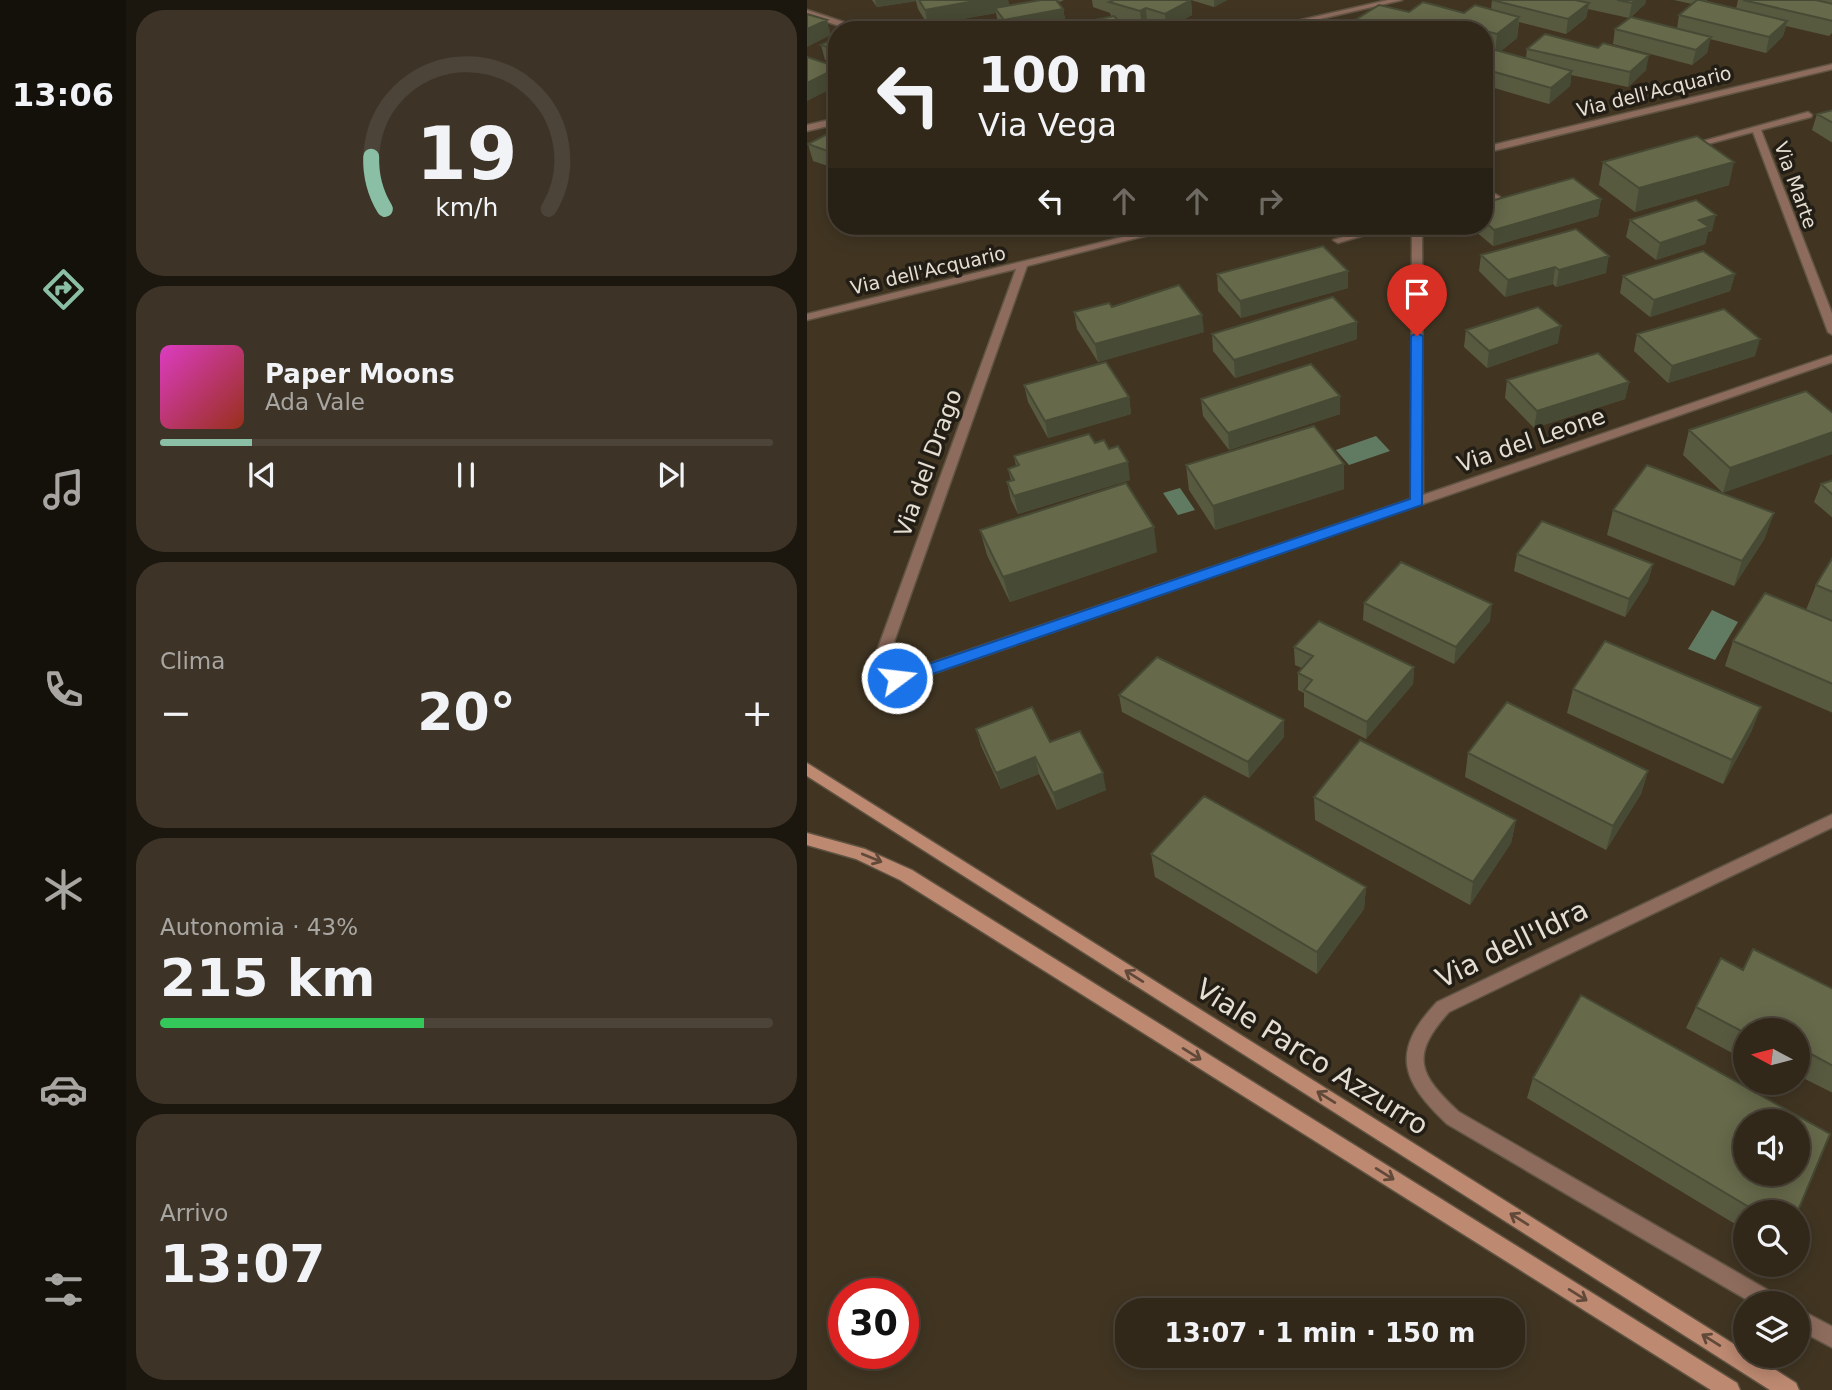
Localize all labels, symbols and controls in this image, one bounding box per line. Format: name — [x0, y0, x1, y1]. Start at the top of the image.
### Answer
text: 100 m — [978, 47, 1148, 104]
icon: left — [863, 49, 954, 140]
street label: Via dell'Acquario — [1574, 61, 1734, 121]
text: 13:06 — [12, 76, 114, 114]
text: Via Vega — [978, 106, 1117, 144]
text: 19 — [416, 111, 517, 196]
street label: Via Marte — [1770, 139, 1822, 231]
icon: left — [1032, 182, 1070, 220]
icon: ahead — [1105, 182, 1143, 220]
icon: ahead — [1178, 182, 1216, 220]
icon: right — [1251, 182, 1289, 220]
text: km/h — [435, 193, 498, 222]
street label: Via dell'Acquario — [848, 241, 1008, 299]
pin — [1387, 264, 1447, 336]
icon: directions — [39, 265, 88, 314]
icon: arrive — [1398, 275, 1436, 313]
text: Paper Moons — [265, 359, 455, 389]
street label: Via del Drago — [889, 386, 967, 540]
text: Ada Vale — [265, 389, 365, 415]
street label: Via del Leone — [1454, 403, 1608, 477]
icon: previous — [243, 456, 281, 494]
icon: pause — [447, 456, 485, 494]
icon: next — [652, 456, 690, 494]
icon: music — [39, 465, 88, 514]
position arrow — [860, 641, 934, 715]
text: Clima — [160, 648, 225, 674]
icon: phone — [39, 665, 88, 714]
text: 20° — [417, 682, 516, 742]
text: − — [160, 691, 192, 735]
text: + — [741, 691, 773, 735]
one-way arrow — [861, 853, 883, 866]
icon: climate — [39, 865, 88, 914]
street label: Via dell'Idra — [1430, 893, 1594, 995]
text: Autonomia · 43% — [160, 914, 358, 940]
text: 215 km — [160, 948, 375, 1008]
one-way arrow — [1125, 968, 1144, 983]
street label: Viale Parco Azzurro — [1190, 972, 1434, 1142]
north arrow — [1733, 1018, 1810, 1096]
map controls — [1733, 1018, 1810, 1368]
one-way arrow — [1181, 1047, 1201, 1061]
icon: car — [39, 1065, 88, 1114]
one-way arrow — [1317, 1090, 1337, 1104]
button: sound — [1733, 1109, 1810, 1186]
one-way arrow — [1374, 1168, 1394, 1182]
text: Arrivo — [160, 1200, 228, 1226]
button: search — [1733, 1200, 1810, 1277]
one-way arrow — [1509, 1211, 1529, 1225]
text: 13:07 — [160, 1234, 326, 1294]
icon: filters — [39, 1265, 88, 1314]
speed limit sign: 30 — [828, 1278, 919, 1369]
one-way arrow — [1567, 1288, 1587, 1302]
button: layers — [1733, 1291, 1810, 1368]
text: 13:07 · 1 min · 150 m — [1165, 1318, 1475, 1348]
one-way arrow — [1702, 1333, 1721, 1348]

